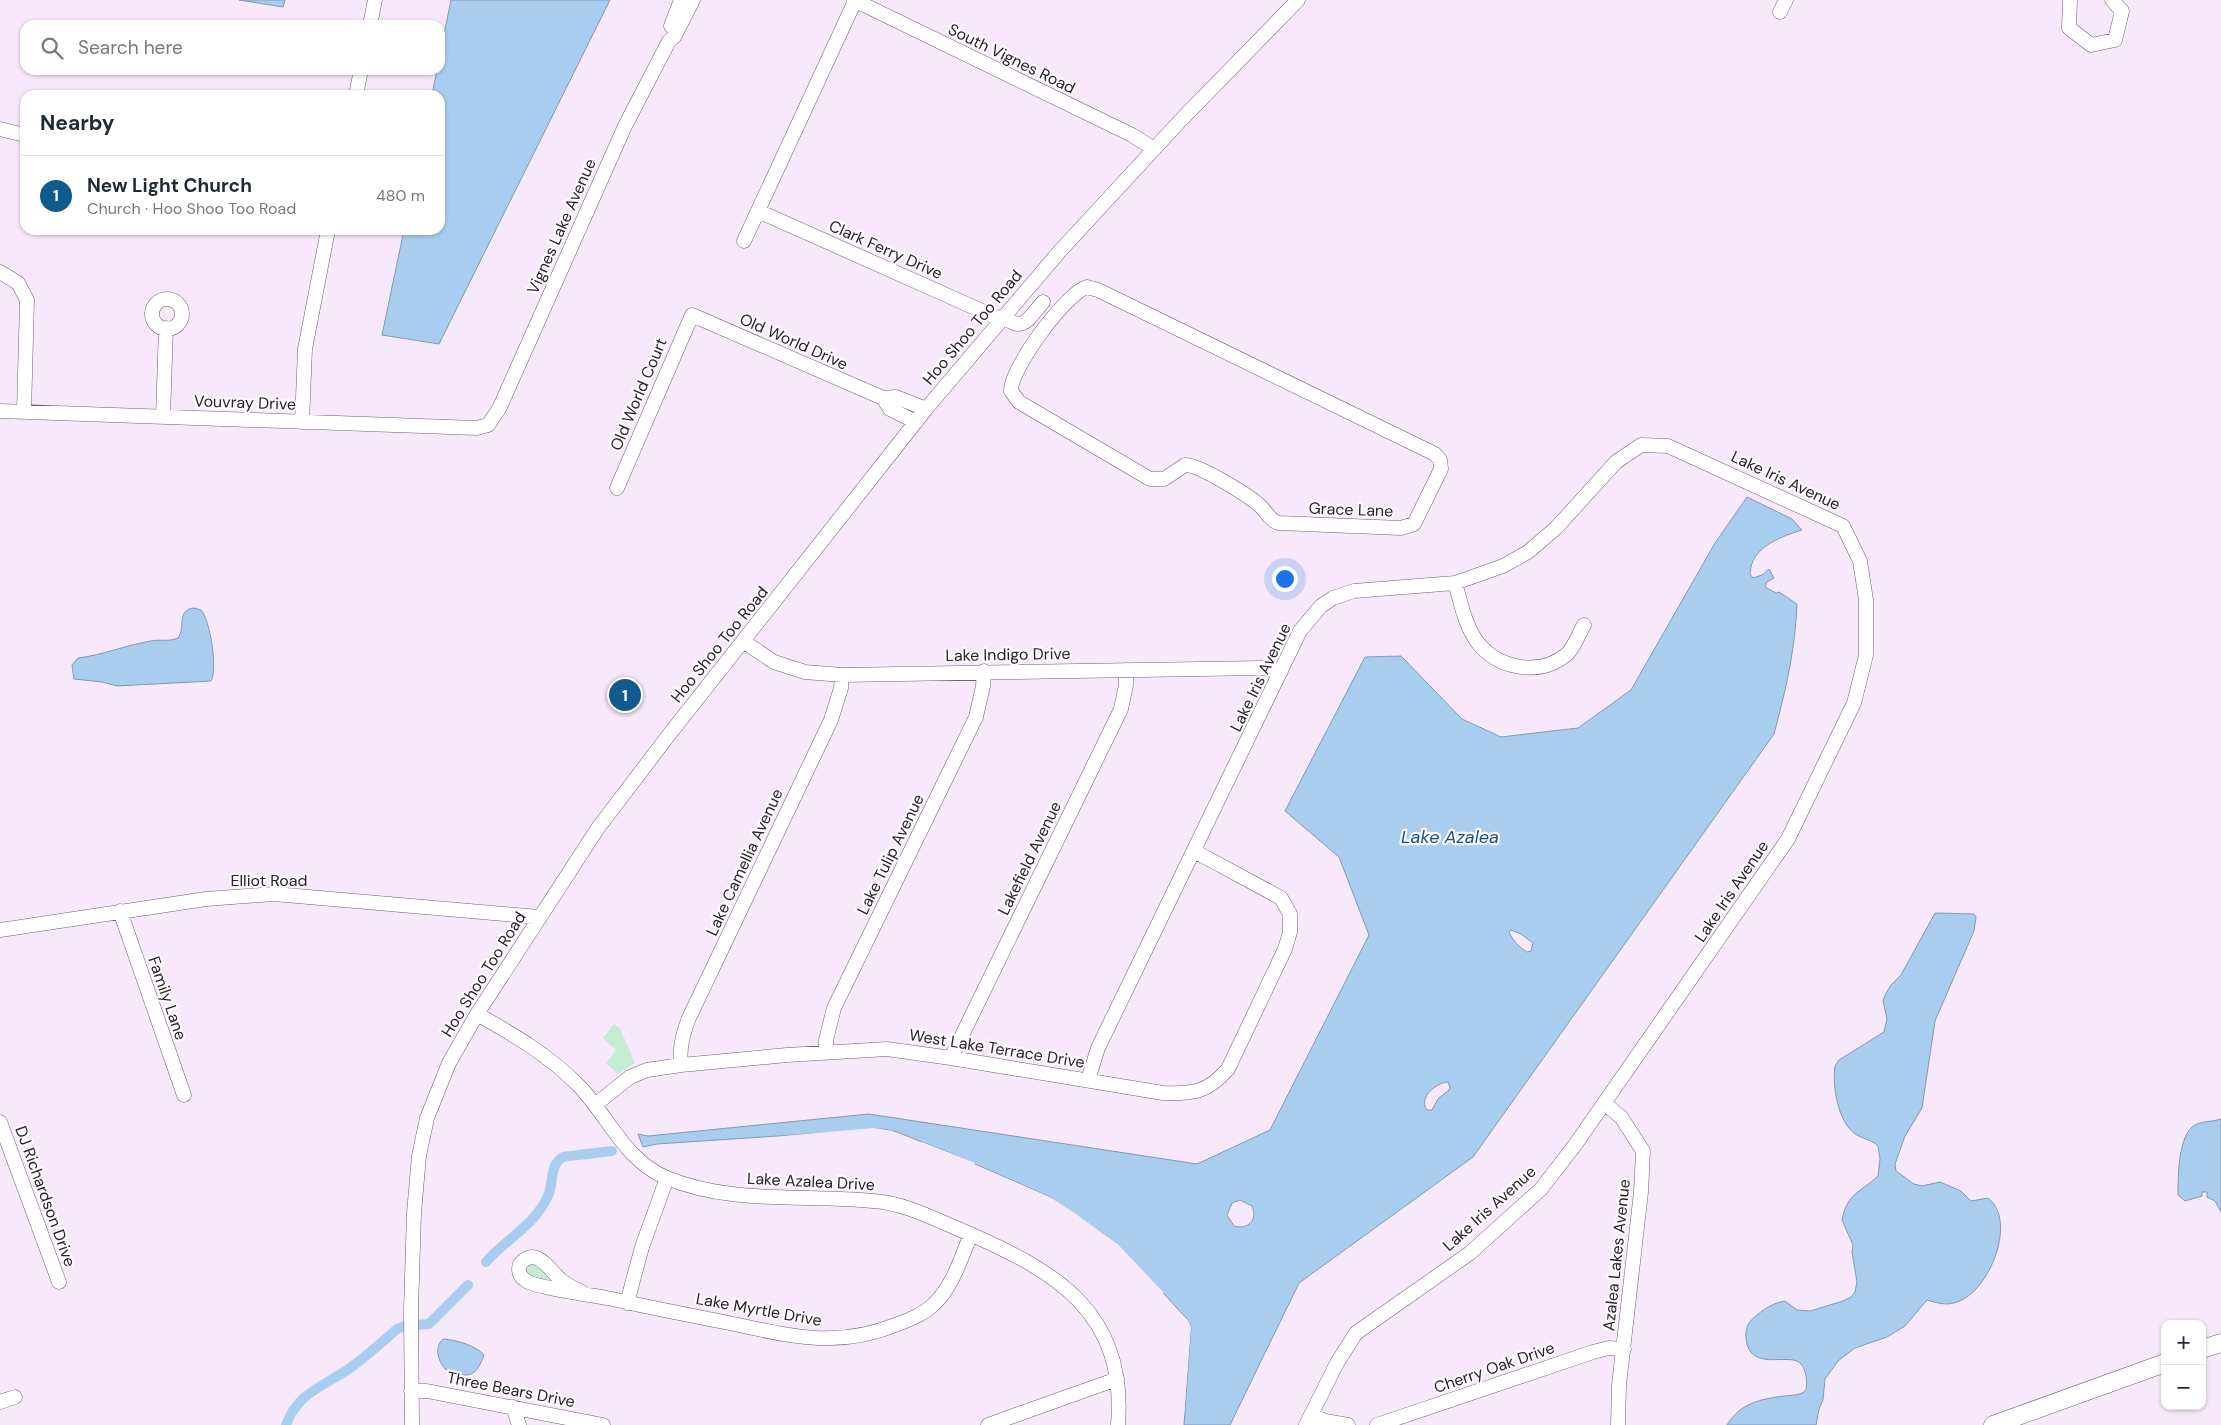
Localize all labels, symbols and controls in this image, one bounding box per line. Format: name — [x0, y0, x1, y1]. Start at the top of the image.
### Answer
street label: South Vignes Road — [945, 19, 1079, 98]
search box — [20, 20, 445, 75]
icon: search — [38, 34, 66, 62]
text: Search here — [78, 35, 183, 60]
text: Nearby — [40, 109, 114, 137]
street label: Vignes Lake Avenue — [522, 155, 601, 297]
text: New Light Church — [87, 173, 252, 198]
text: 1 — [53, 185, 59, 206]
text: 480 m — [376, 185, 425, 206]
text: Church · Hoo Shoo Too Road — [87, 198, 296, 219]
street label: Clark Ferry Drive — [826, 215, 946, 284]
street label: Hoo Shoo Too Road — [918, 265, 1027, 389]
street label: Old World Drive — [737, 308, 851, 375]
street label: Old World Court — [605, 335, 672, 454]
street label: Vouvray Drive — [194, 390, 296, 415]
street label: Lake Iris Avenue — [1728, 446, 1844, 515]
street label: Grace Lane — [1308, 498, 1394, 521]
your location — [1272, 566, 1298, 592]
street label: Hoo Shoo Too Road — [666, 582, 773, 707]
street label: Lake Iris Avenue — [1225, 620, 1296, 735]
street label: Lake Indigo Drive — [945, 643, 1071, 666]
pin: 1 — [609, 676, 641, 714]
street label: Lake Camellia Avenue — [701, 785, 788, 939]
street label: Lake Tulip Avenue — [852, 791, 929, 918]
street label: Lakefield Avenue — [993, 798, 1066, 919]
water label: Lake Azalea — [1401, 825, 1499, 849]
street label: Lake Iris Avenue — [1690, 836, 1773, 946]
street label: Elliot Road — [231, 870, 307, 891]
street label: Hoo Shoo Too Road — [436, 908, 530, 1041]
street label: Family Lane — [143, 954, 192, 1043]
street label: West Lake Terrace Drive — [908, 1024, 1086, 1073]
street label: DJ Richardson Drive — [10, 1123, 81, 1269]
street label: Lake Iris Avenue — [1438, 1161, 1540, 1256]
street label: Lake Azalea Drive — [746, 1168, 876, 1195]
street label: Azalea Lakes Avenue — [1598, 1178, 1635, 1332]
street label: Lake Myrtle Drive — [694, 1288, 823, 1331]
map controls — [2161, 1320, 2206, 1410]
button: + — [2161, 1320, 2206, 1365]
street label: Cherry Oak Drive — [1431, 1337, 1557, 1398]
button: − — [2161, 1365, 2206, 1410]
street label: Three Bears Drive — [445, 1367, 577, 1412]

